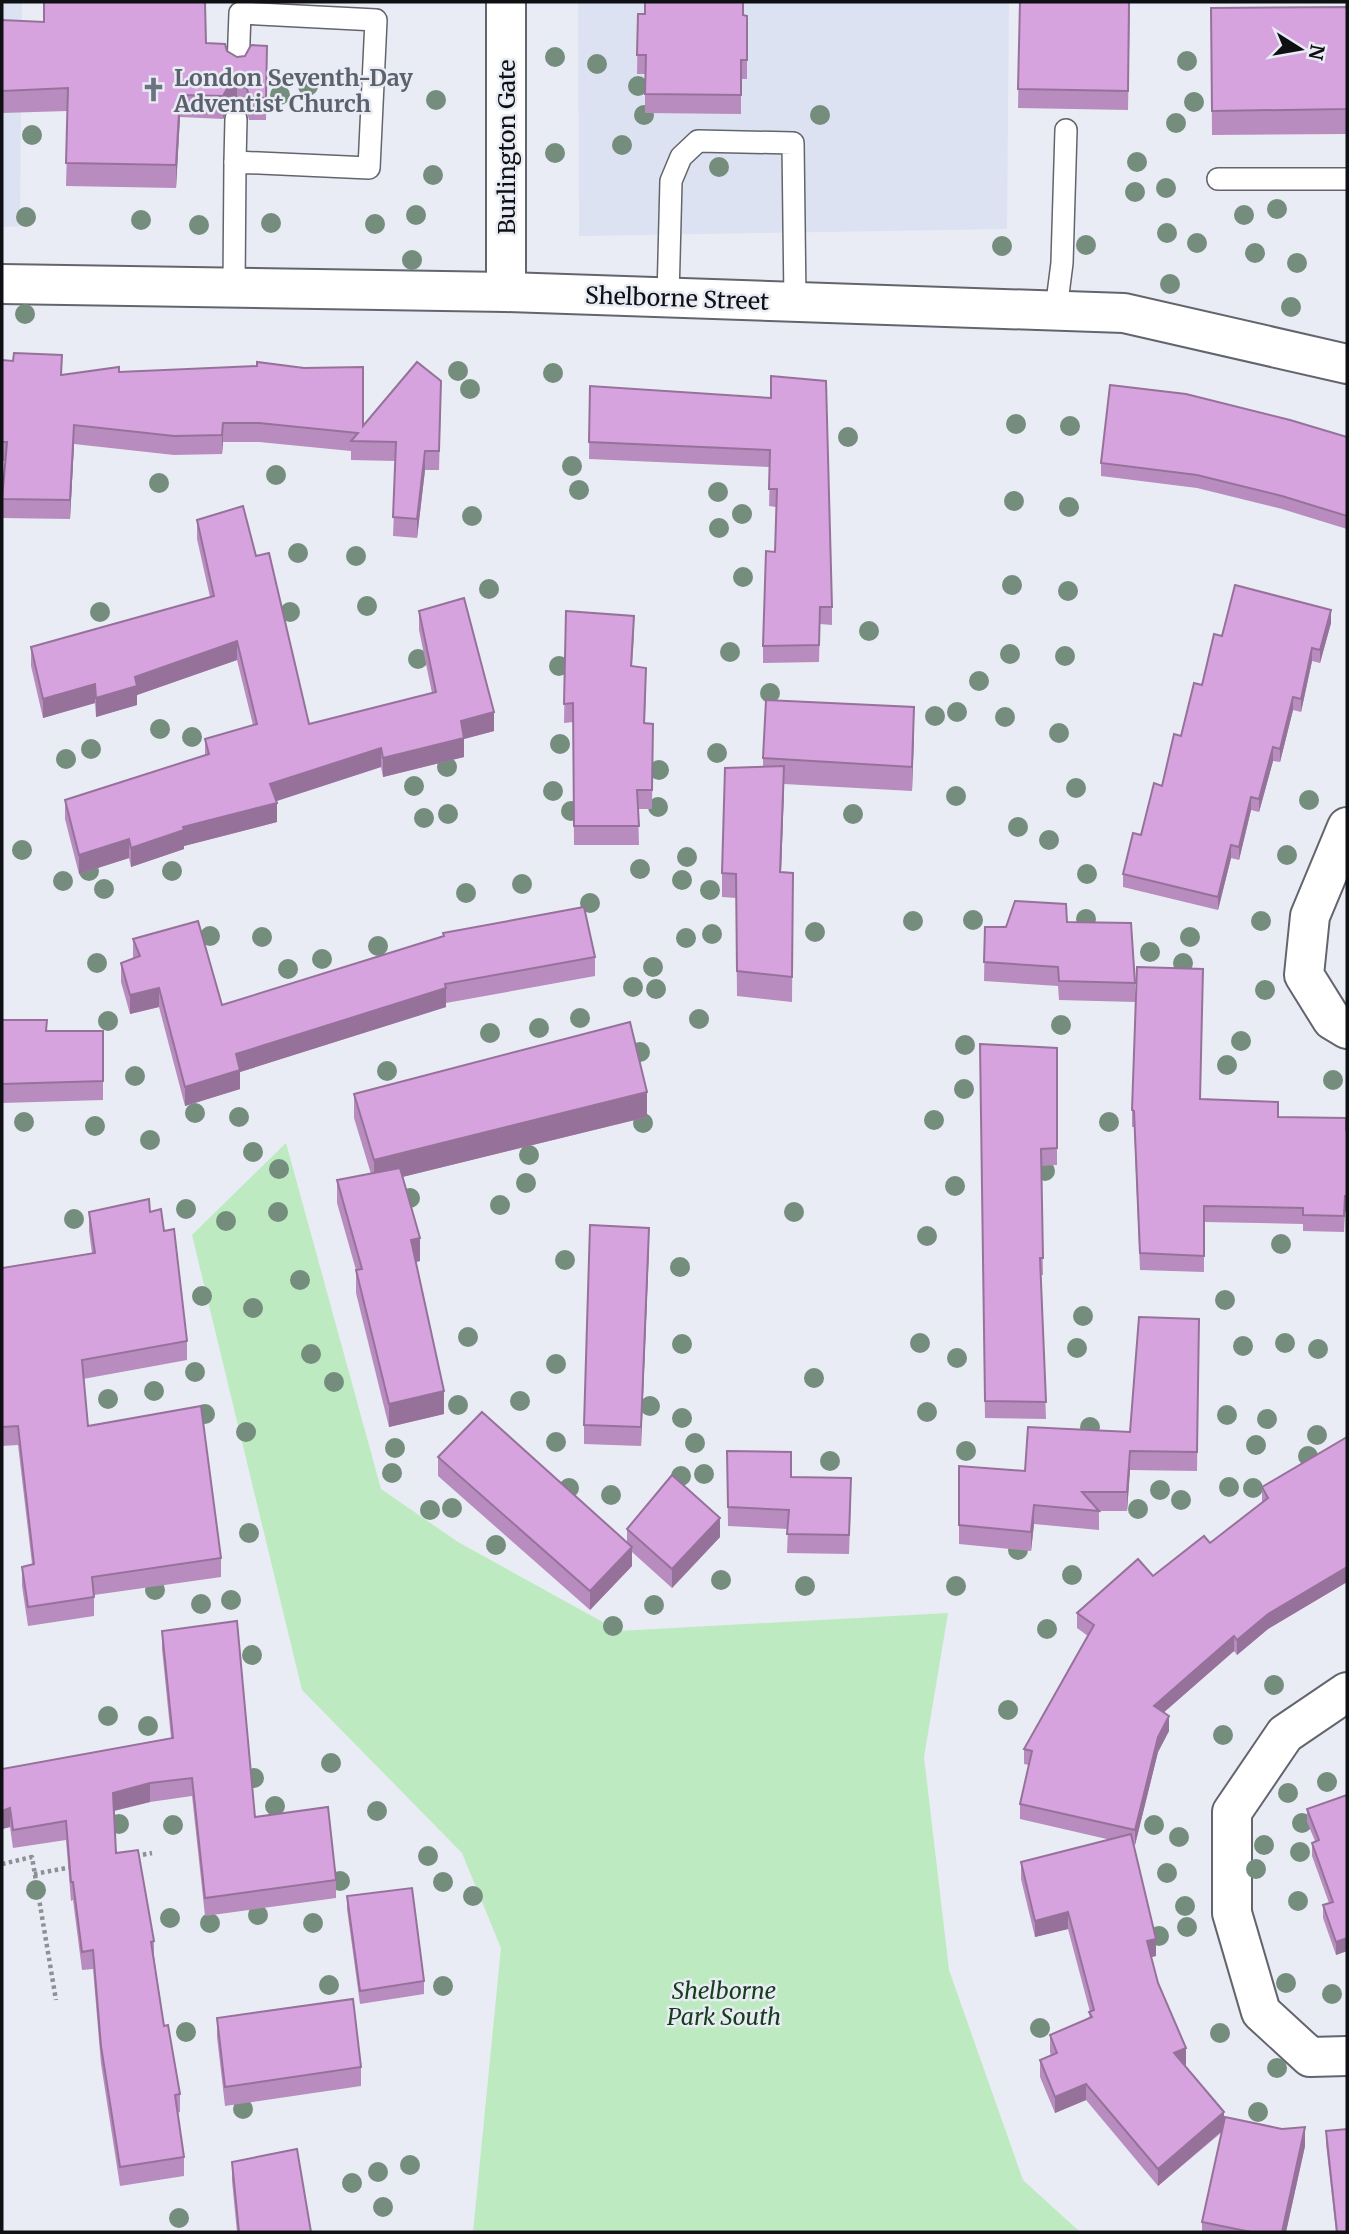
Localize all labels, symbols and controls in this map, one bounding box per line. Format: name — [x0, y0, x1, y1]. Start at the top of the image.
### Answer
north arrow — [1265, 14, 1335, 84]
text: N — [1303, 43, 1330, 62]
street label: Burlington Gate — [492, 59, 521, 235]
place label: London Seventh-Day Adventist Church — [173, 63, 413, 118]
church icon: London Seventh-Day Adventist Church — [140, 76, 168, 104]
street label: Shelborne Street — [585, 280, 770, 316]
park label: Shelborne Park South — [667, 1976, 781, 2031]

